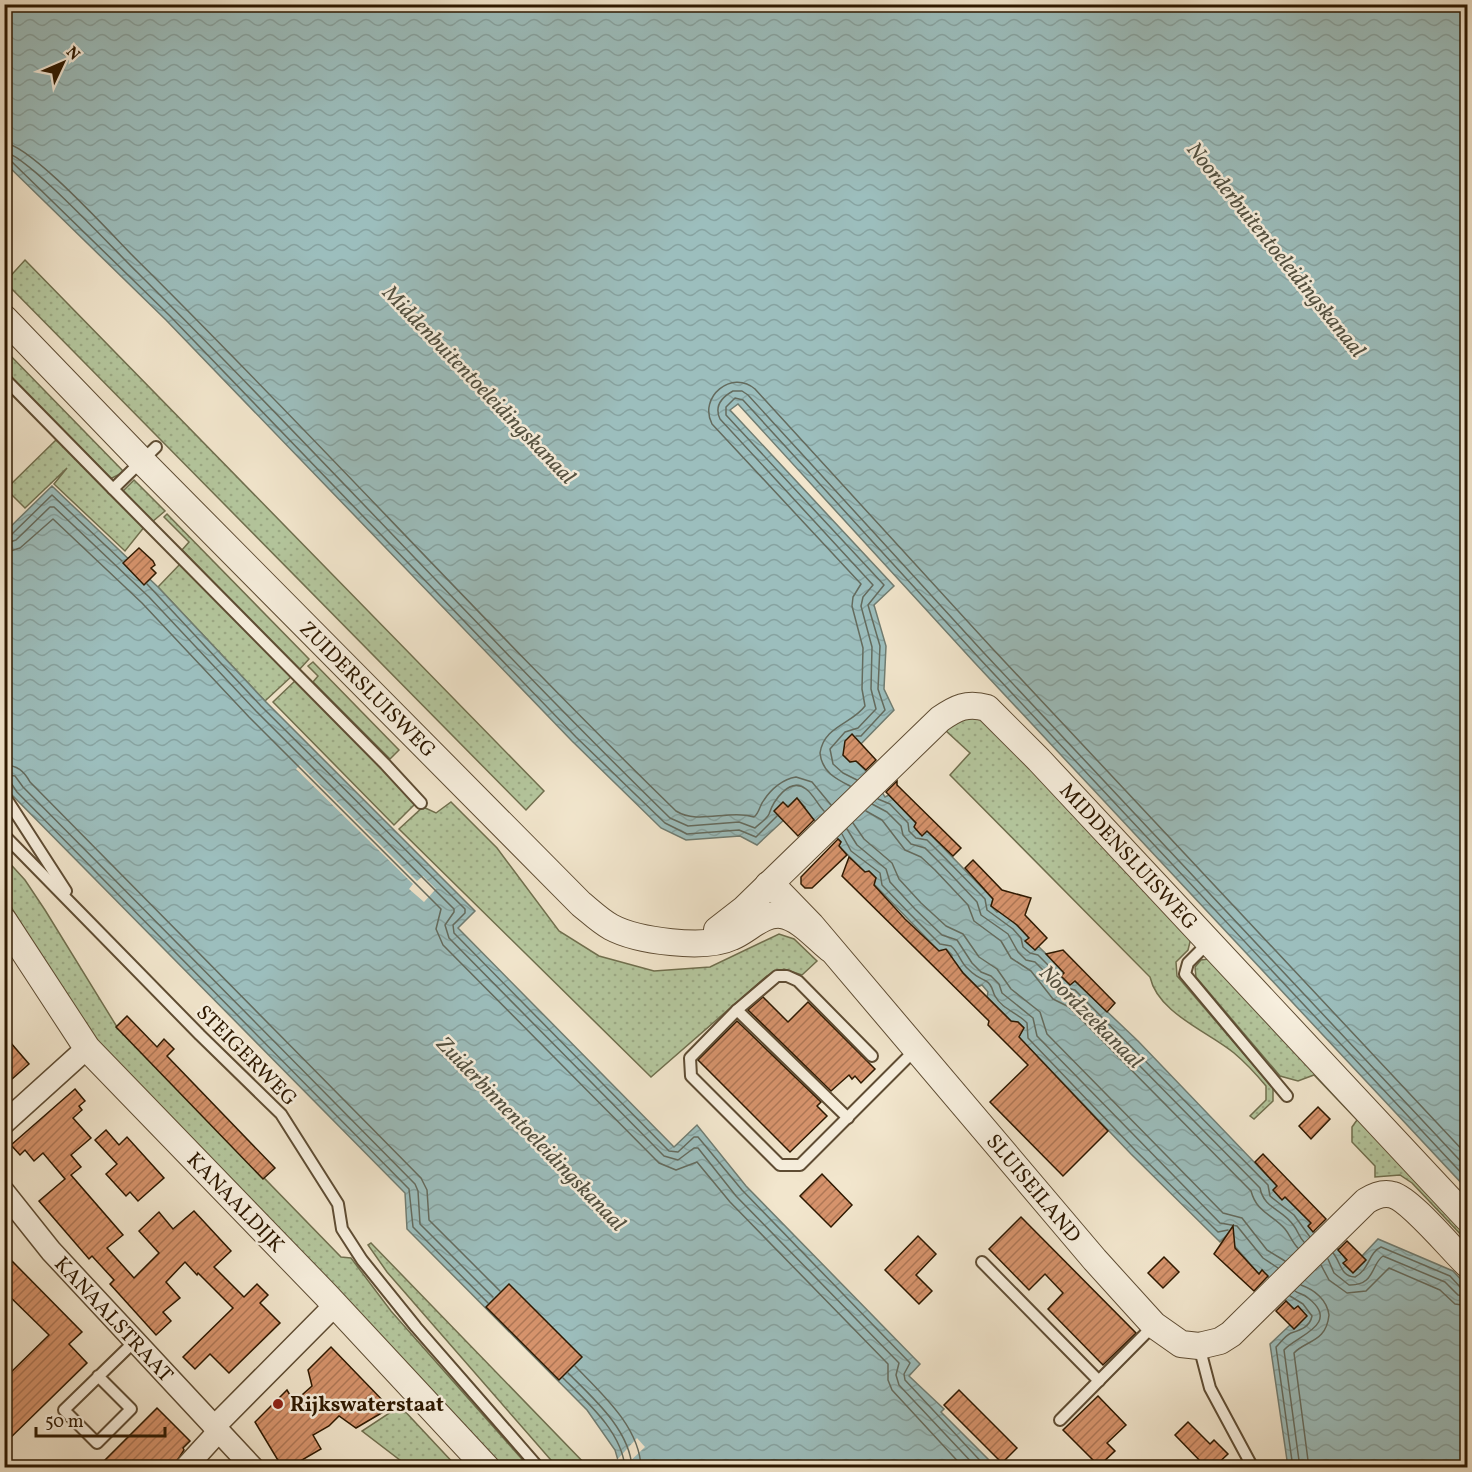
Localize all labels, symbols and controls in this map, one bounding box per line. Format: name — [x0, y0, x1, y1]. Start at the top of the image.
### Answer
north arrow — [33, 33, 93, 93]
text: N — [60, 42, 85, 66]
water label: Noorderbuitentoeleidingskanaal — [1178, 136, 1372, 365]
water label: Middenbuitentoeleidingskanaal — [374, 279, 582, 493]
street label: ZUIDERSLUISWEG — [292, 615, 442, 765]
street label: MIDDENSLUISWEG — [1052, 777, 1204, 937]
water label: Noordzeekanaal — [1031, 959, 1150, 1077]
street label: STEIGERWEG — [189, 999, 303, 1113]
water label: Zuiderbinnentoeleidingskanaal — [428, 1030, 632, 1240]
street label: SLUISEILAND — [979, 1128, 1087, 1250]
street label: KANAALDIJK — [180, 1146, 290, 1260]
street label: KANAALSTRAAT — [47, 1251, 179, 1389]
place label: Rijkswaterstaat — [290, 1391, 444, 1420]
marker: Rijkswaterstaat — [271, 1397, 285, 1411]
scale bar — [36, 1400, 165, 1438]
text: 50 m — [45, 1410, 84, 1435]

